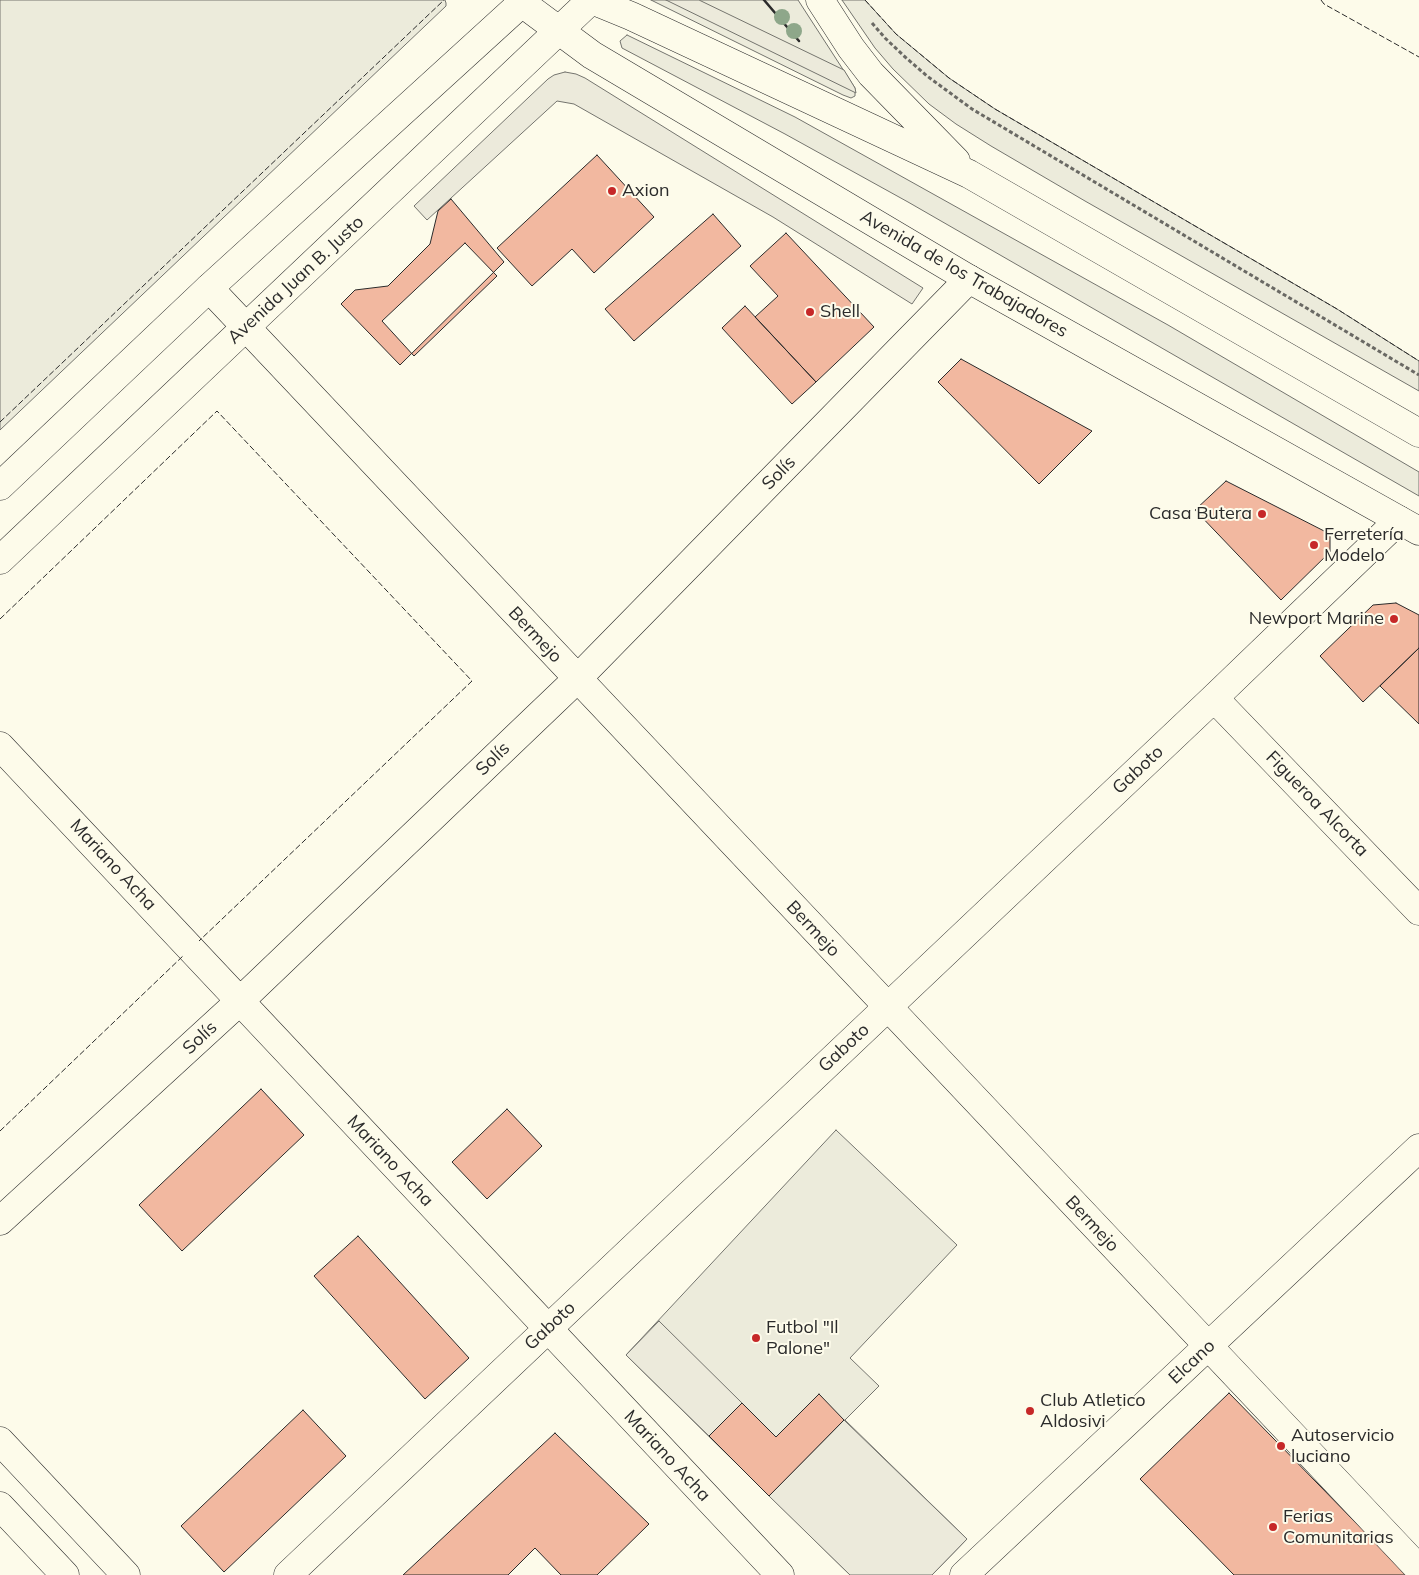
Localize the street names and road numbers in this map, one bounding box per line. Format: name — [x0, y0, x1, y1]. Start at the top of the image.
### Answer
street label: Avenida de los Trabajadores — [856, 206, 1072, 342]
street label: Avenida Juan B. Justo — [224, 211, 368, 349]
street label: Solís — [758, 451, 800, 495]
street label: Bermejo — [504, 603, 566, 667]
street label: Solís — [471, 738, 515, 780]
street label: Gaboto — [1108, 741, 1168, 799]
street label: Figueroa Alcorta — [1261, 747, 1373, 861]
street label: Mariano Acha — [65, 815, 161, 915]
street label: Bermejo — [782, 897, 844, 961]
street label: Solís — [178, 1017, 222, 1059]
street label: Gaboto — [814, 1019, 874, 1077]
street label: Mariano Acha — [342, 1111, 438, 1211]
street label: Bermejo — [1061, 1192, 1123, 1256]
street label: Gaboto — [520, 1297, 580, 1355]
street label: Elcano — [1164, 1335, 1220, 1389]
street label: Mariano Acha — [619, 1406, 715, 1506]

